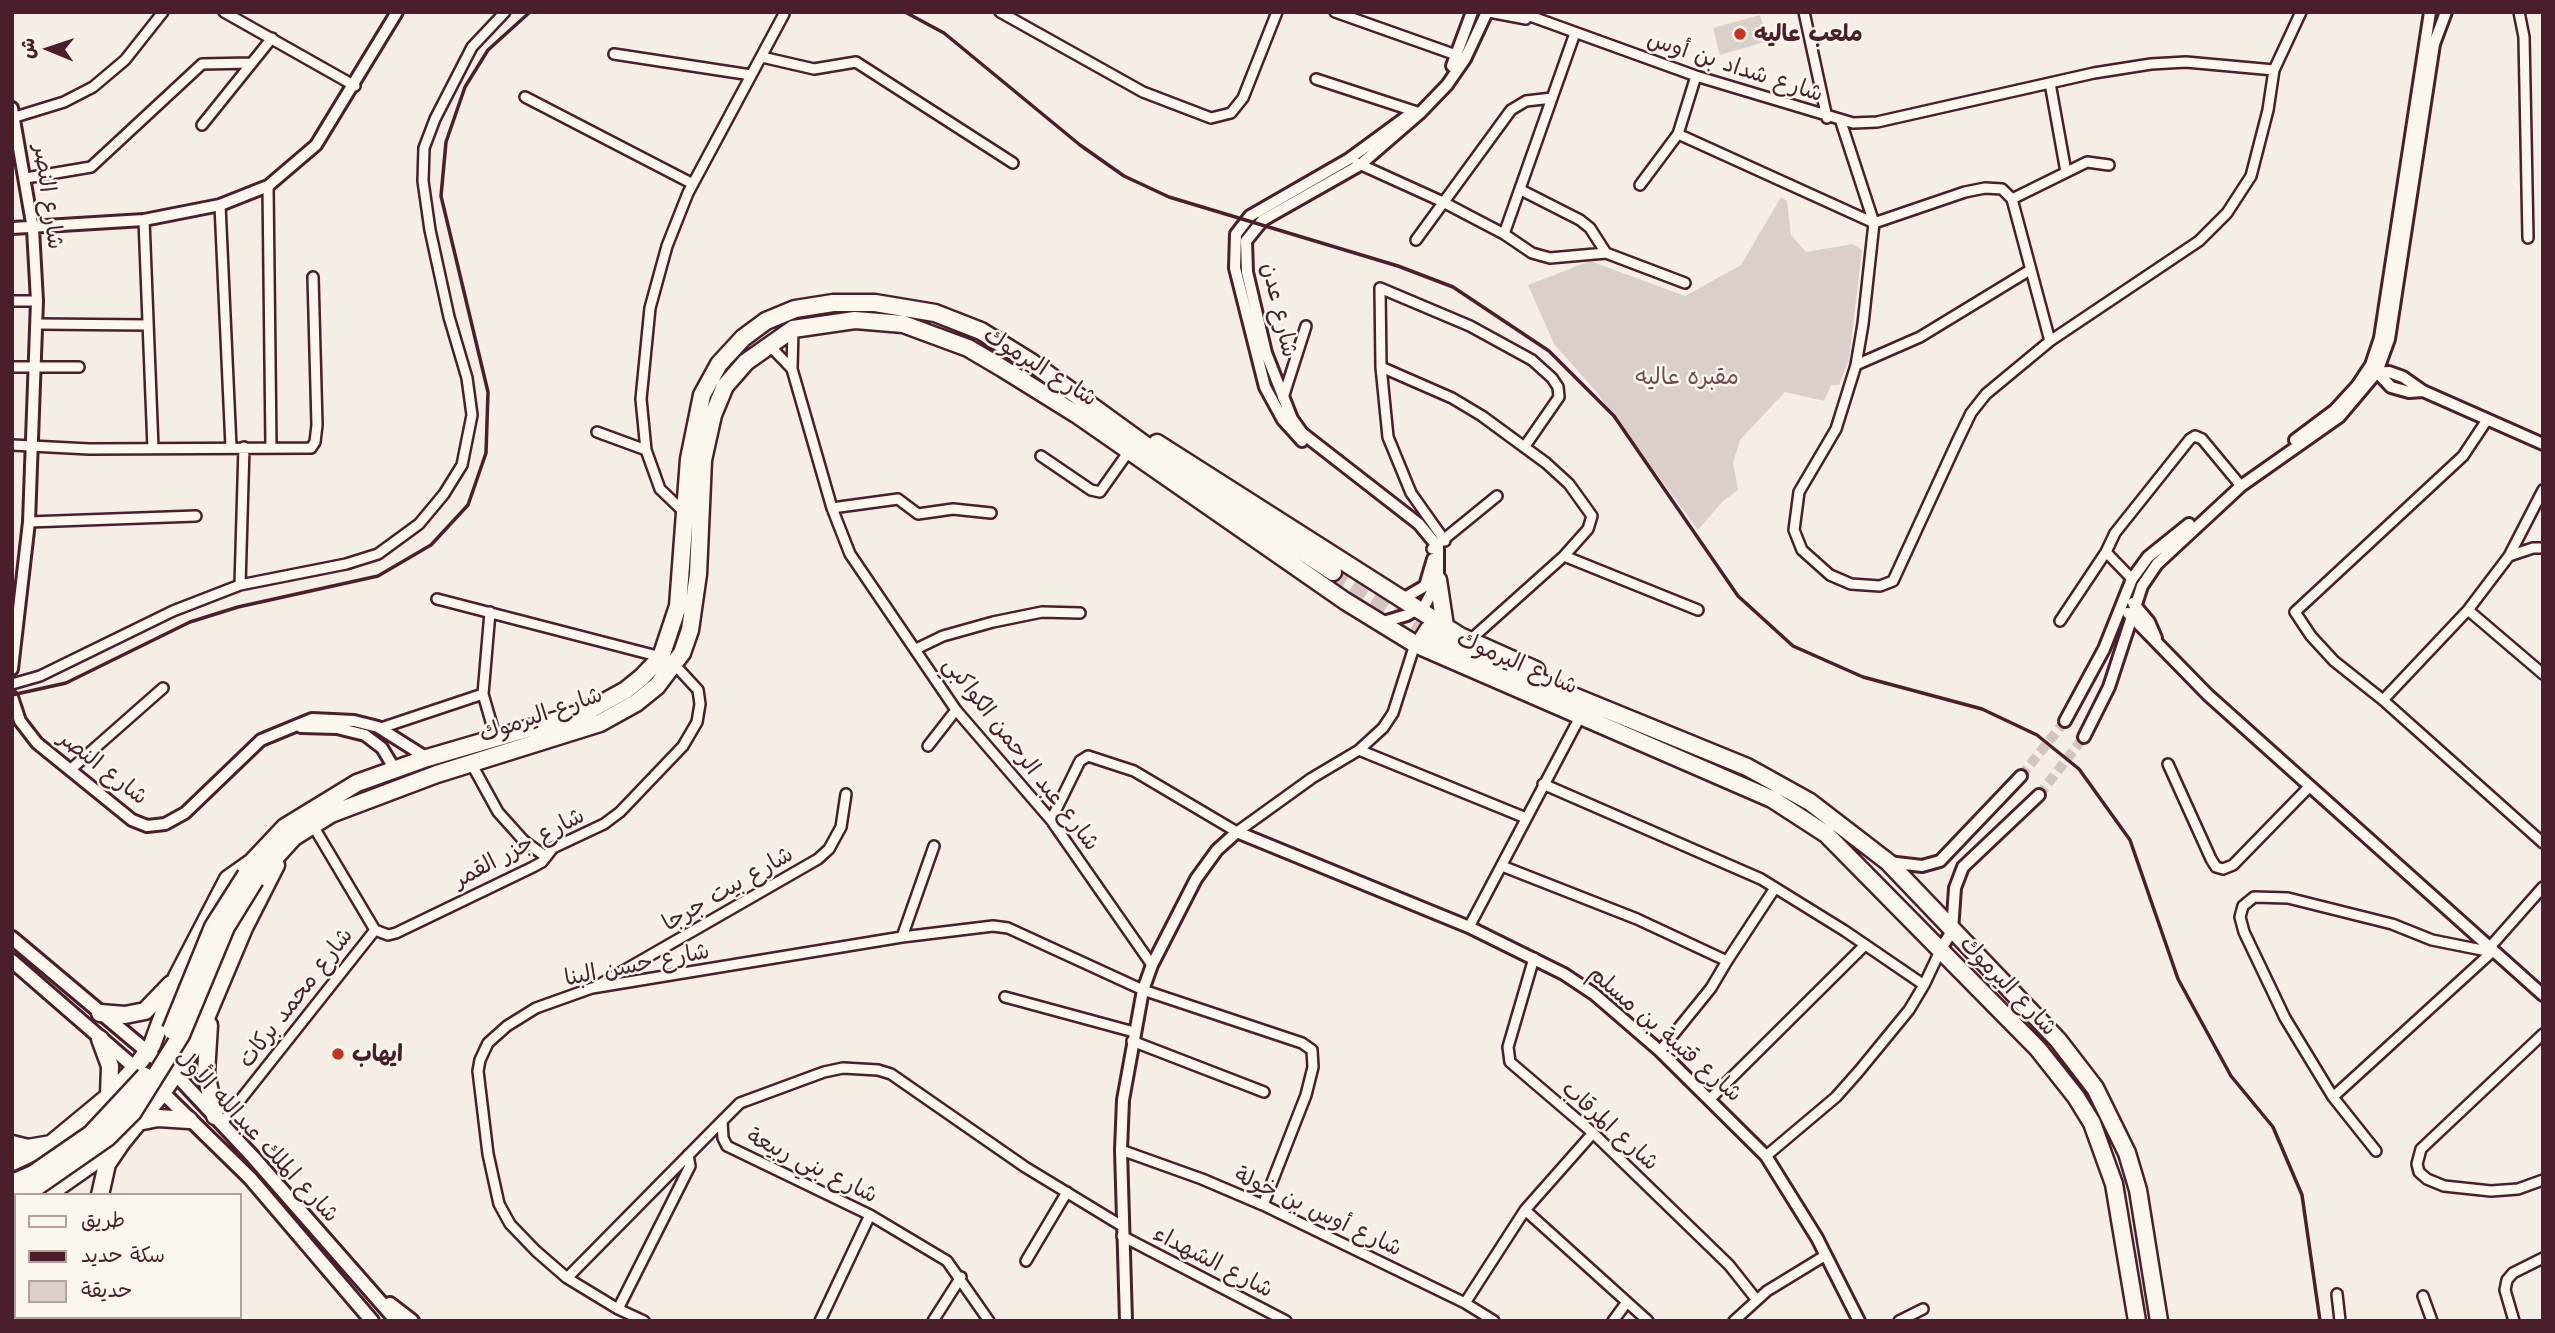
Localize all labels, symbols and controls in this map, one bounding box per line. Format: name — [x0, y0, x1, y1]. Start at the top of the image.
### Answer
north arrow — [14, 14, 84, 84]
place label: ملعب عاليه — [1754, 20, 1863, 48]
street label: شارع شداد بن أوس — [1644, 26, 1826, 108]
marker: ملعب عاليه — [1732, 26, 1748, 42]
text: ش — [17, 37, 39, 59]
street label: شارع النصر — [27, 143, 69, 251]
street label: شارع عدن — [1255, 260, 1303, 360]
street label: شارع اليرموك — [978, 321, 1102, 413]
park label: مقبره عاليه — [1635, 363, 1739, 391]
street label: شارع اليرموك — [1452, 625, 1582, 701]
street label: شارع عبد الرحمن الكواكبي — [937, 652, 1105, 856]
street label: شارع اليرموك — [476, 681, 606, 749]
street label: شارع النصر — [53, 725, 153, 811]
street label: شارع جزر القمر — [449, 802, 589, 894]
street label: شارع بيت جرجا — [658, 840, 798, 938]
street label: شارع محمد بركات — [233, 922, 359, 1074]
street label: شارع اليرموك — [1953, 930, 2063, 1042]
street label: شارع حسن البنا — [562, 937, 712, 993]
street label: شارع قتيبة بن مسلم — [1582, 960, 1748, 1108]
place label: ايهاب — [352, 1040, 403, 1068]
street label: شارع الملك عبدالله الأول — [169, 1043, 345, 1229]
marker: ايهاب — [330, 1046, 346, 1062]
street label: شارع المرقاب — [1556, 1075, 1664, 1177]
street label: شارع بني ربيعة — [742, 1122, 882, 1210]
street label: شارع أوس بن خولة — [1230, 1161, 1406, 1263]
legend — [14, 1193, 242, 1319]
text: طريق — [81, 1208, 125, 1232]
street label: شارع الشهداء — [1148, 1220, 1278, 1304]
text: سكة حديد — [81, 1243, 165, 1267]
text: حديقة — [81, 1278, 132, 1302]

